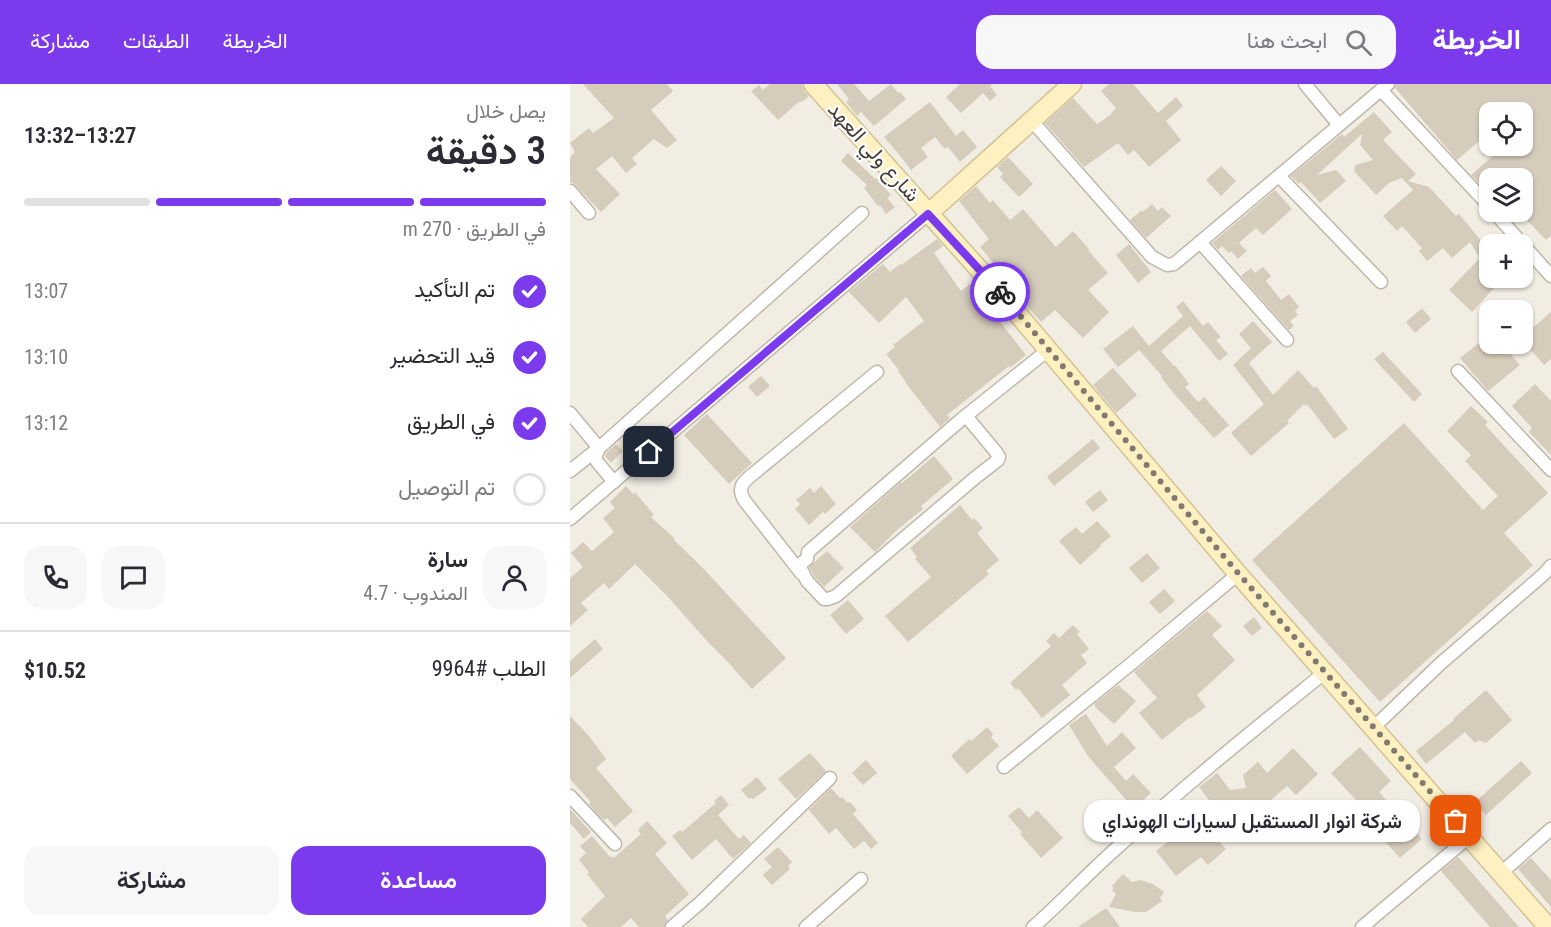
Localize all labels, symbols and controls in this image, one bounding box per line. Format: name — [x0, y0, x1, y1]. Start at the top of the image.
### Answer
search box — [976, 15, 1396, 69]
text: الخريطة — [1432, 23, 1521, 56]
icon: search — [1342, 26, 1375, 59]
text: ابحث هنا — [1247, 28, 1327, 53]
text: مشاركة — [30, 29, 90, 53]
text: الطبقات — [123, 29, 190, 53]
text: الخريطة — [223, 29, 288, 53]
street label: شارع ولي العهد — [819, 97, 925, 210]
text: يصل خلال — [466, 99, 546, 123]
map controls — [1479, 102, 1533, 354]
button: locate — [1479, 102, 1533, 156]
text: 13:27–13:32 — [24, 123, 136, 148]
text: 3 دقيقة — [426, 128, 546, 174]
button: layers — [1479, 168, 1533, 222]
text: في الطريق · 270 m — [403, 217, 546, 241]
button: + — [1479, 234, 1533, 288]
courier — [970, 262, 1030, 322]
icon: check — [513, 275, 546, 308]
icon: bike — [984, 276, 1017, 309]
text: تم التأكيد — [414, 277, 495, 302]
text: 13:07 — [24, 279, 68, 303]
button: − — [1479, 300, 1533, 354]
icon: check — [513, 341, 546, 374]
text: قيد التحضير — [390, 343, 495, 368]
text: 13:10 — [24, 345, 68, 369]
icon: check — [513, 407, 546, 440]
text: في الطريق — [407, 409, 495, 434]
text: 13:12 — [24, 411, 68, 435]
pin — [623, 426, 674, 477]
icon: home — [632, 435, 665, 468]
text: تم التوصيل — [398, 475, 495, 500]
button: phone — [24, 546, 87, 609]
button: chat — [102, 546, 165, 609]
button: person — [483, 546, 546, 609]
text: سارة — [427, 547, 468, 572]
text: المندوب · 4.7 — [363, 581, 468, 605]
text: الطلب #9964 — [432, 656, 546, 681]
text: $10.52 — [24, 658, 86, 683]
pin — [1430, 795, 1481, 846]
callout: شركة انوار المستقبل لسيارات الهونداي — [1084, 800, 1420, 842]
icon: bag — [1439, 804, 1472, 837]
text: شركة انوار المستقبل لسيارات الهونداي — [1102, 809, 1402, 833]
button: مشاركة — [24, 846, 279, 915]
button: مساعدة — [291, 846, 546, 915]

